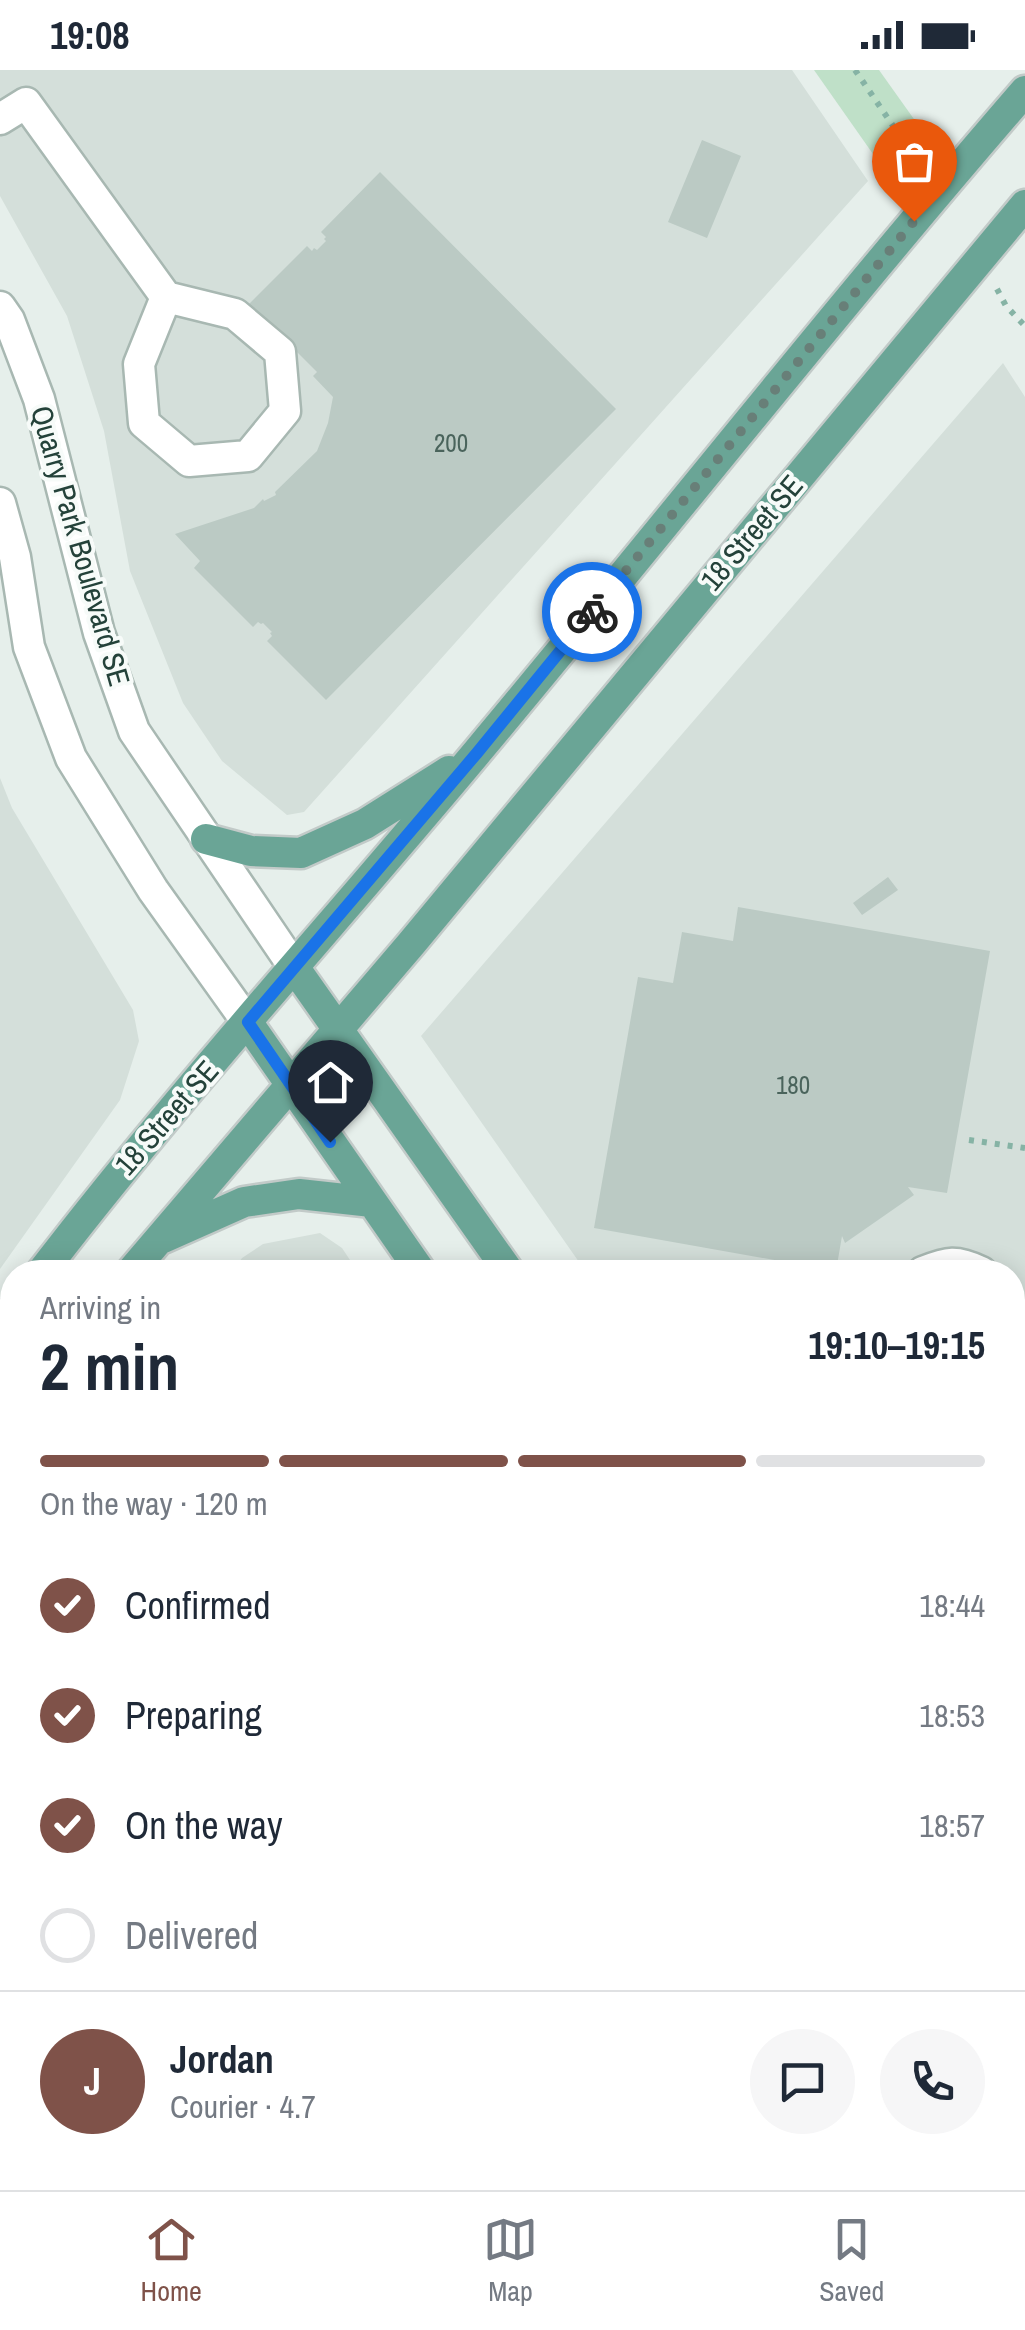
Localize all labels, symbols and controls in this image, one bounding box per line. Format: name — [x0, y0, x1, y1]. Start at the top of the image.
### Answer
text: 19:08 — [50, 10, 130, 61]
pin — [872, 119, 957, 222]
icon: bag — [887, 134, 942, 189]
street label: Quarry Park Boulevard SE — [22, 401, 140, 691]
house number: 200 — [434, 426, 468, 460]
street label: 18 Street SE — [691, 466, 811, 599]
courier — [542, 562, 642, 662]
icon: bike — [565, 585, 620, 640]
pin — [288, 1040, 373, 1143]
street label: 18 Street SE — [105, 1052, 227, 1183]
icon: home — [303, 1055, 358, 1110]
house number: 180 — [776, 1068, 810, 1102]
text: Arriving in — [40, 1286, 161, 1329]
text: 19:10–19:15 — [808, 1320, 985, 1371]
text: 2 min — [40, 1323, 179, 1410]
text: On the way · 120 m — [40, 1482, 268, 1525]
icon: check — [40, 1578, 95, 1633]
text: Confirmed — [125, 1580, 270, 1631]
text: 18:44 — [919, 1584, 985, 1627]
icon: check — [40, 1688, 95, 1743]
text: Preparing — [125, 1690, 262, 1741]
text: 18:53 — [919, 1694, 985, 1737]
icon: check — [40, 1798, 95, 1853]
text: On the way — [125, 1800, 283, 1851]
text: 18:57 — [919, 1804, 985, 1847]
text: Delivered — [125, 1910, 258, 1961]
button: chat — [750, 2029, 855, 2134]
button: phone — [880, 2029, 985, 2134]
text: Jordan — [170, 2034, 274, 2085]
text: J — [84, 2056, 101, 2107]
text: Courier · 4.7 — [170, 2085, 316, 2128]
tab: Home — [141, 2212, 202, 2310]
tab: Map — [483, 2212, 538, 2310]
tab: Saved — [819, 2212, 884, 2310]

